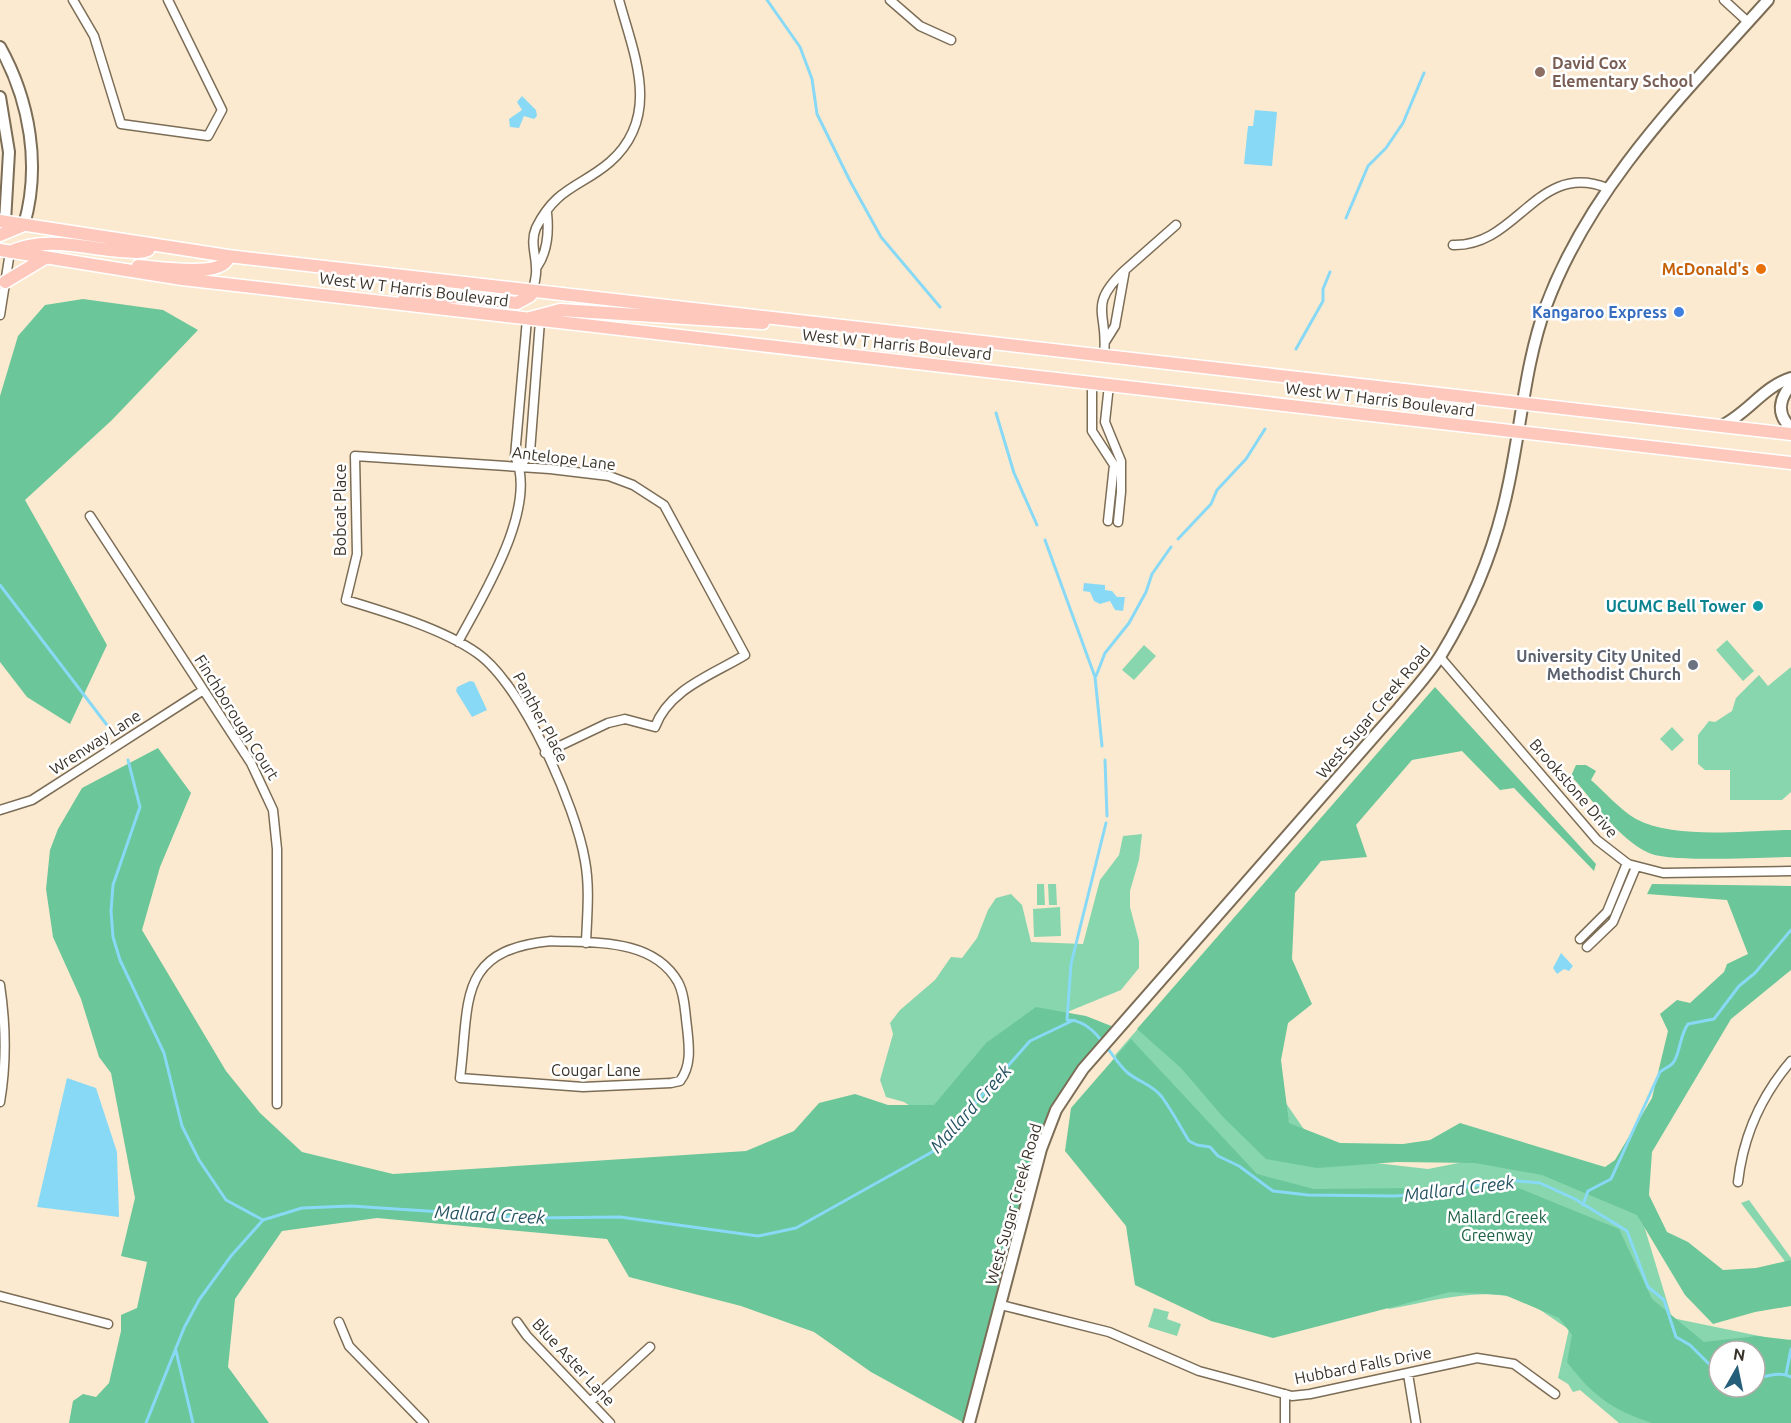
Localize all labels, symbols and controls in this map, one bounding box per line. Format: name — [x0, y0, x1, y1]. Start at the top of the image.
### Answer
place label: David Cox Elementary School — [1552, 54, 1693, 90]
marker: David Cox Elementary School — [1533, 65, 1547, 79]
place label: McDonald's — [1662, 260, 1749, 278]
marker: McDonald's — [1754, 262, 1768, 276]
street label: West W T Harris Boulevard — [318, 268, 510, 310]
place label: Kangaroo Express — [1532, 303, 1667, 321]
marker: Kangaroo Express — [1672, 305, 1686, 319]
street label: West W T Harris Boulevard — [801, 325, 993, 363]
street label: West W T Harris Boulevard — [1284, 378, 1476, 420]
street label: Antelope Lane — [511, 443, 617, 473]
street label: Bobcat Place — [331, 464, 349, 556]
place label: UCUMC Bell Tower — [1606, 597, 1746, 615]
marker: UCUMC Bell Tower — [1751, 599, 1765, 613]
street label: West Sugar Creek Road — [1312, 642, 1434, 782]
place label: University City United Methodist Church — [1516, 647, 1681, 683]
street label: Finchborough Court — [191, 651, 283, 783]
marker: University City United Methodist Church — [1686, 658, 1700, 672]
street label: Panther Place — [510, 669, 572, 765]
street label: Wrenway Lane — [46, 706, 144, 778]
street label: Brookstone Drive — [1526, 735, 1622, 841]
water label: Mallard Creek — [925, 1059, 1015, 1156]
street label: Cougar Lane — [551, 1061, 641, 1079]
street label: West Sugar Creek Road — [981, 1121, 1045, 1287]
water label: Mallard Creek — [1403, 1171, 1516, 1205]
water label: Mallard Creek — [434, 1201, 547, 1227]
park label: Mallard Creek Greenway — [1447, 1208, 1547, 1244]
street label: Blue Aster Lane — [529, 1315, 619, 1409]
north arrow — [1707, 1339, 1767, 1399]
street label: Hubbard Falls Drive — [1293, 1343, 1433, 1387]
text: N — [1732, 1344, 1747, 1364]

